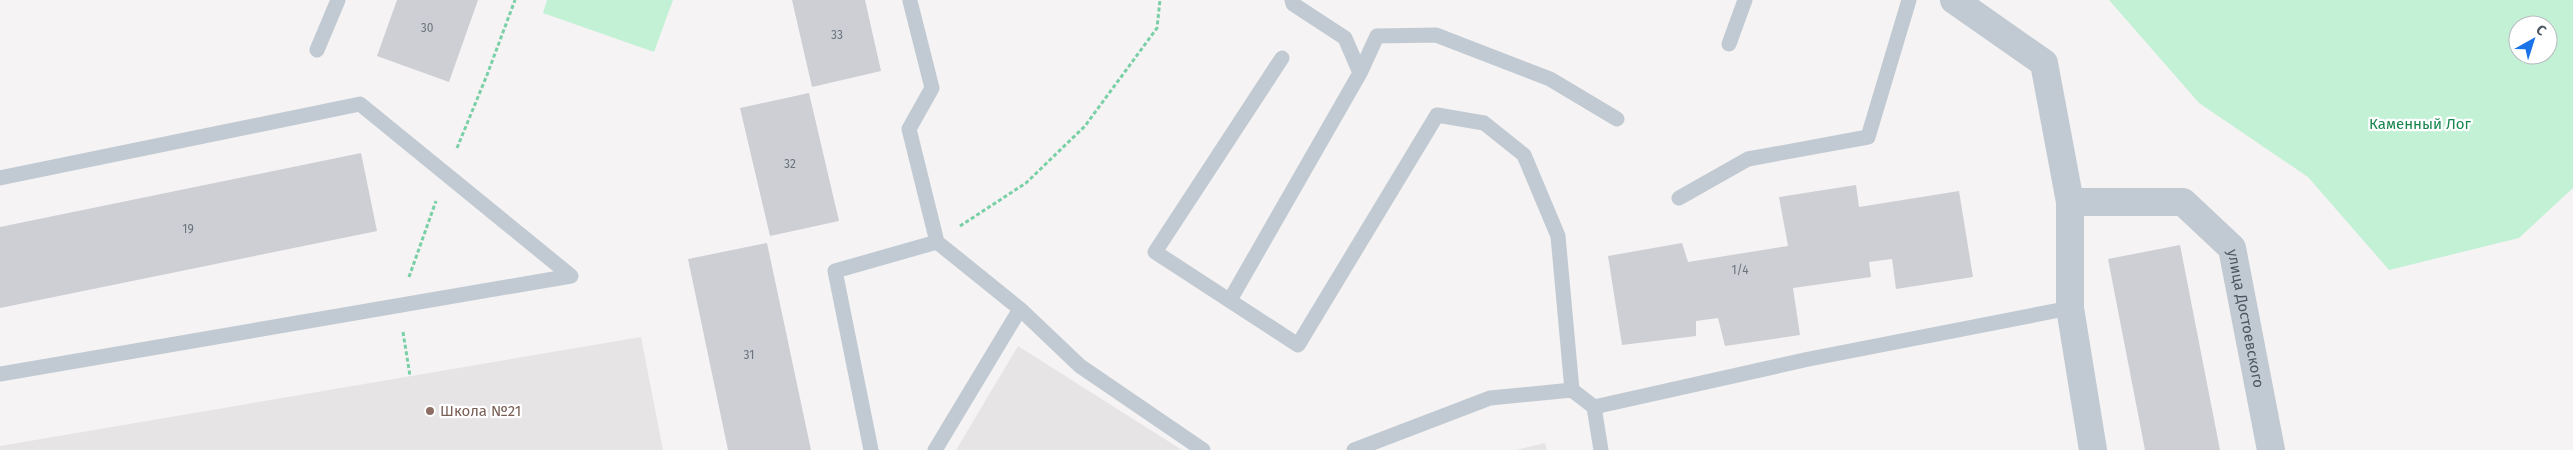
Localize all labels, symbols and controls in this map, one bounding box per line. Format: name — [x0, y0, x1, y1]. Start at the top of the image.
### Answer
north arrow — [2508, 15, 2558, 65]
house number: 30 — [421, 21, 434, 35]
text: С — [2532, 21, 2549, 39]
house number: 33 — [831, 28, 843, 42]
park label: Каменный Лог — [2369, 115, 2472, 133]
house number: 32 — [784, 157, 796, 171]
house number: 19 — [182, 222, 194, 236]
street label: улица Достоевского — [2223, 248, 2268, 389]
house number: 1/4 — [1731, 263, 1749, 277]
house number: 31 — [744, 348, 754, 362]
place label: Школа №21 — [440, 402, 521, 420]
marker: Школа №21 — [424, 405, 436, 417]

